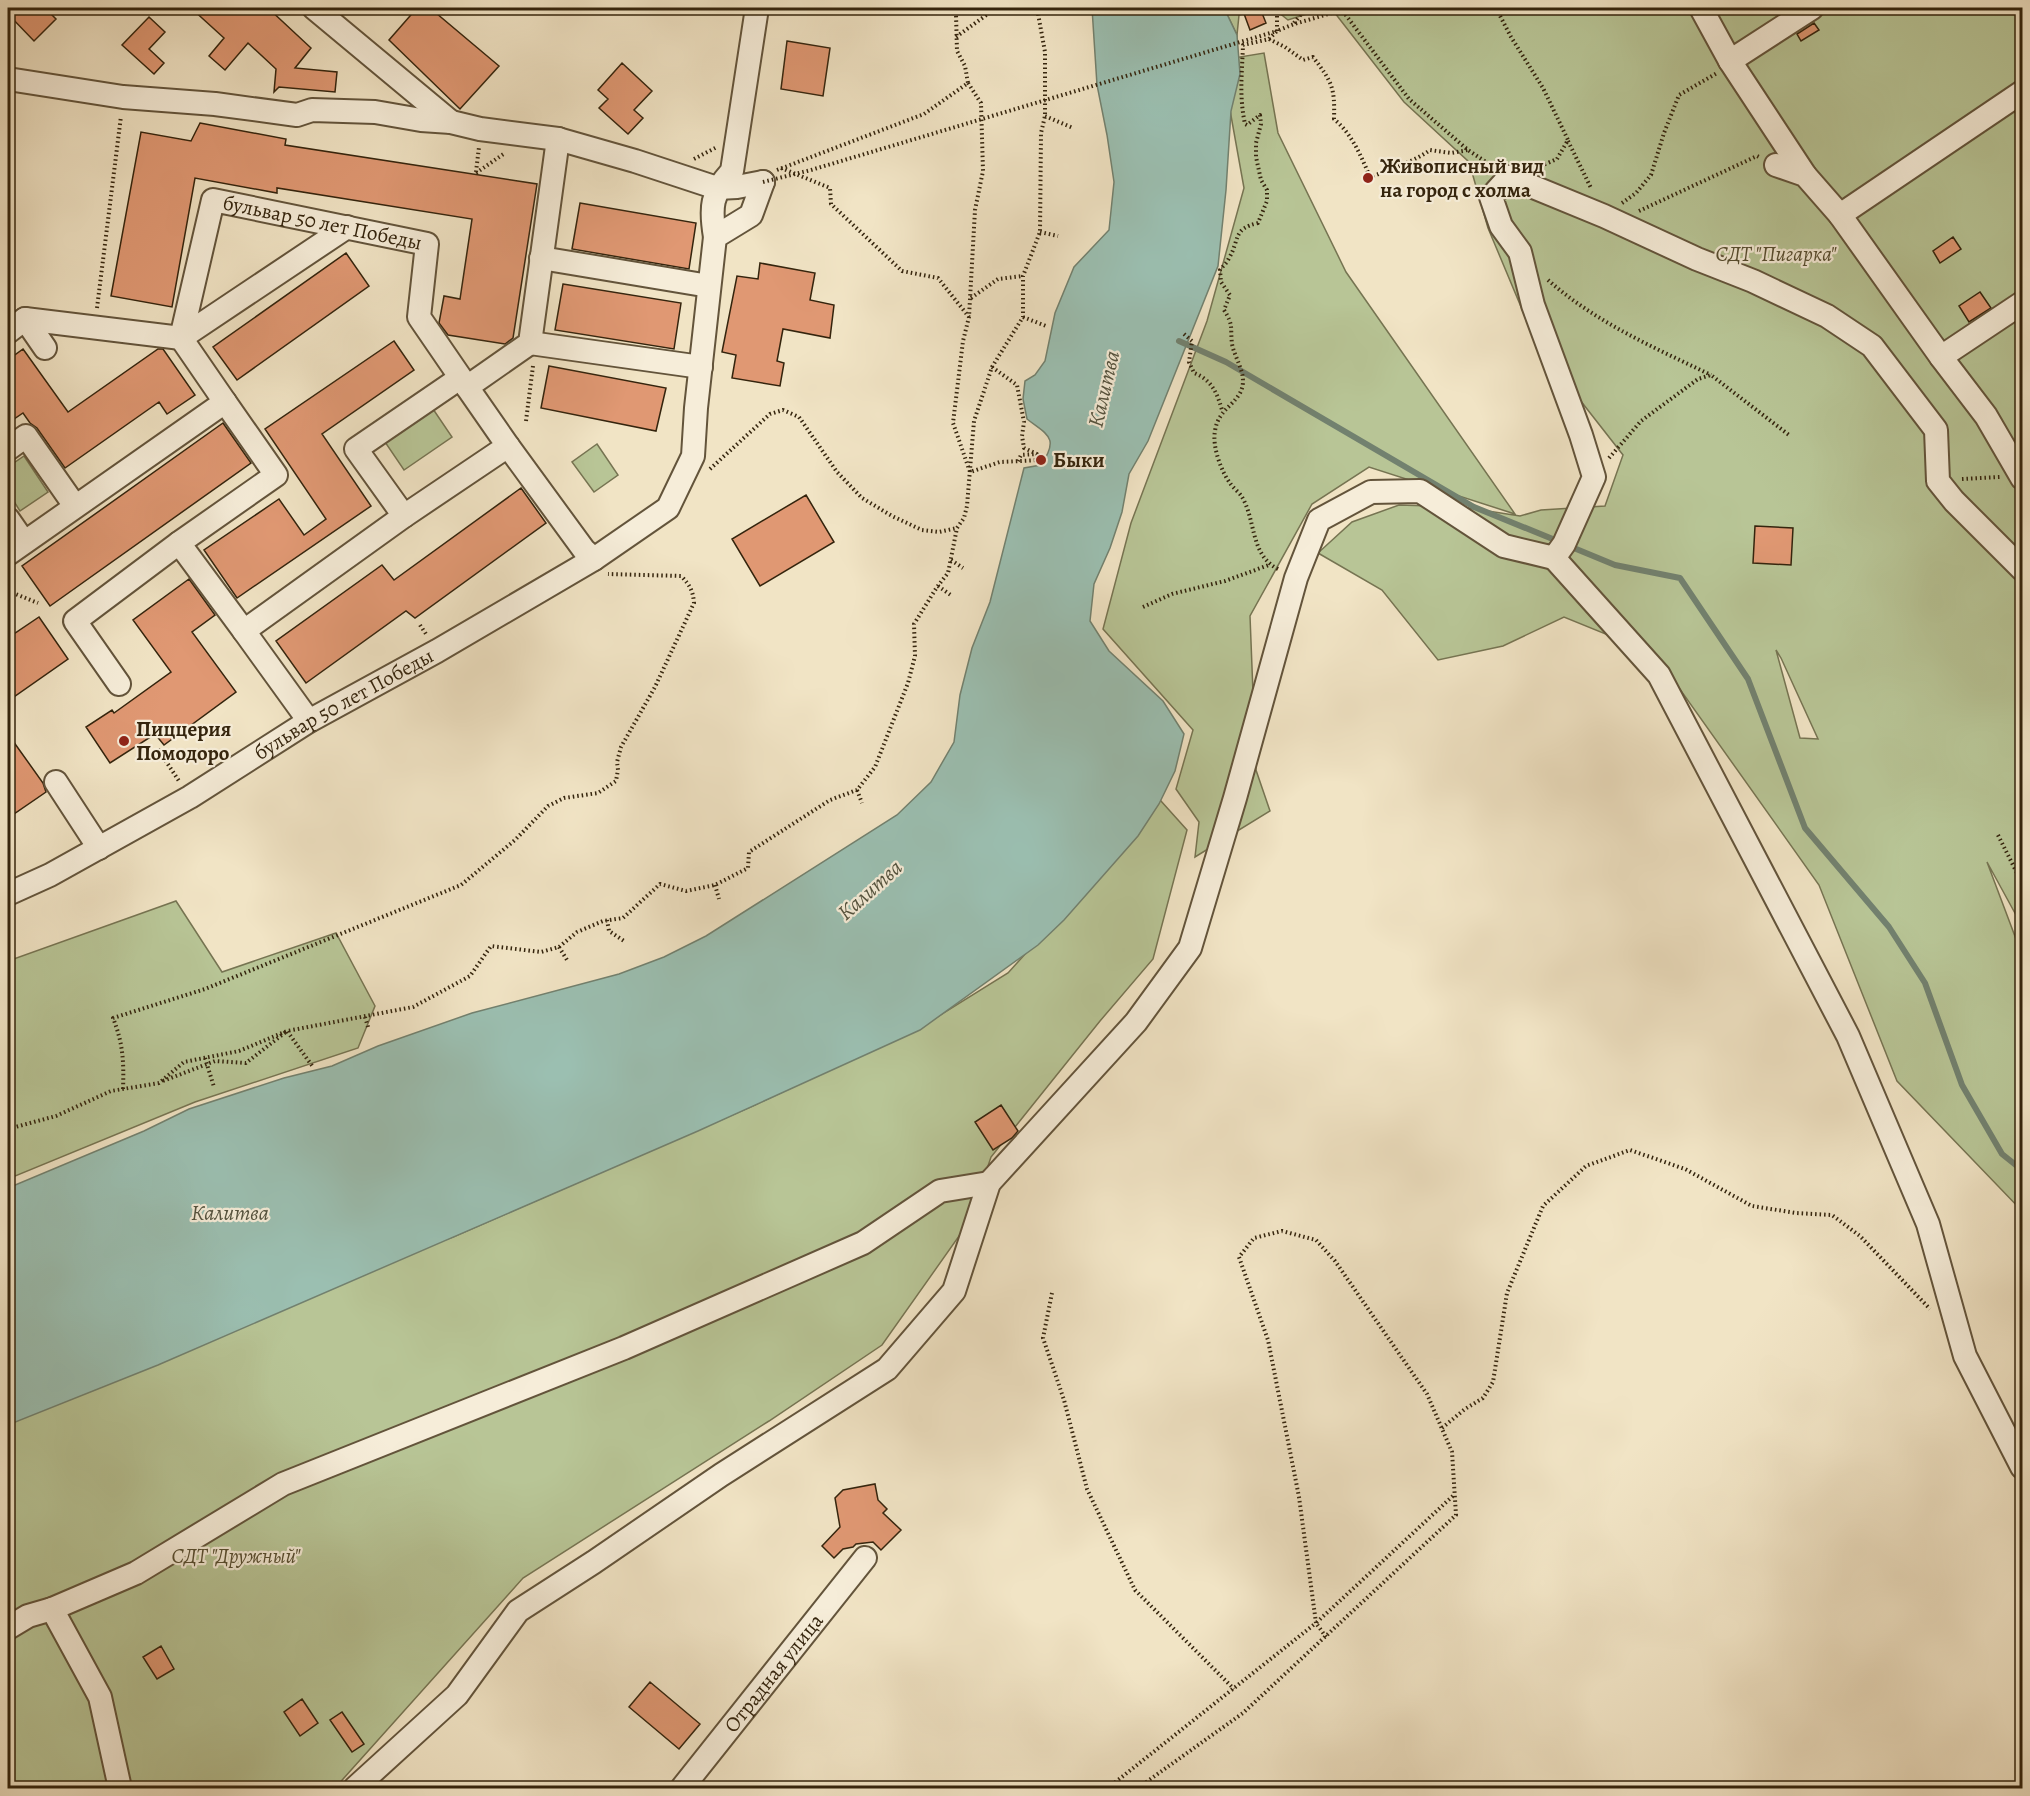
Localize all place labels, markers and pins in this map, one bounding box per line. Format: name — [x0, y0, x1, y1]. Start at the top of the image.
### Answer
place label: Живописный вид на город с холма — [1380, 152, 1544, 204]
marker: Живописный вид на город с холма — [1361, 171, 1375, 185]
place label: Быки — [1053, 446, 1105, 474]
marker: Быки — [1034, 453, 1048, 467]
place label: Пиццерия Помодоро — [136, 715, 231, 767]
marker: Пиццерия Помодоро — [117, 734, 131, 748]

